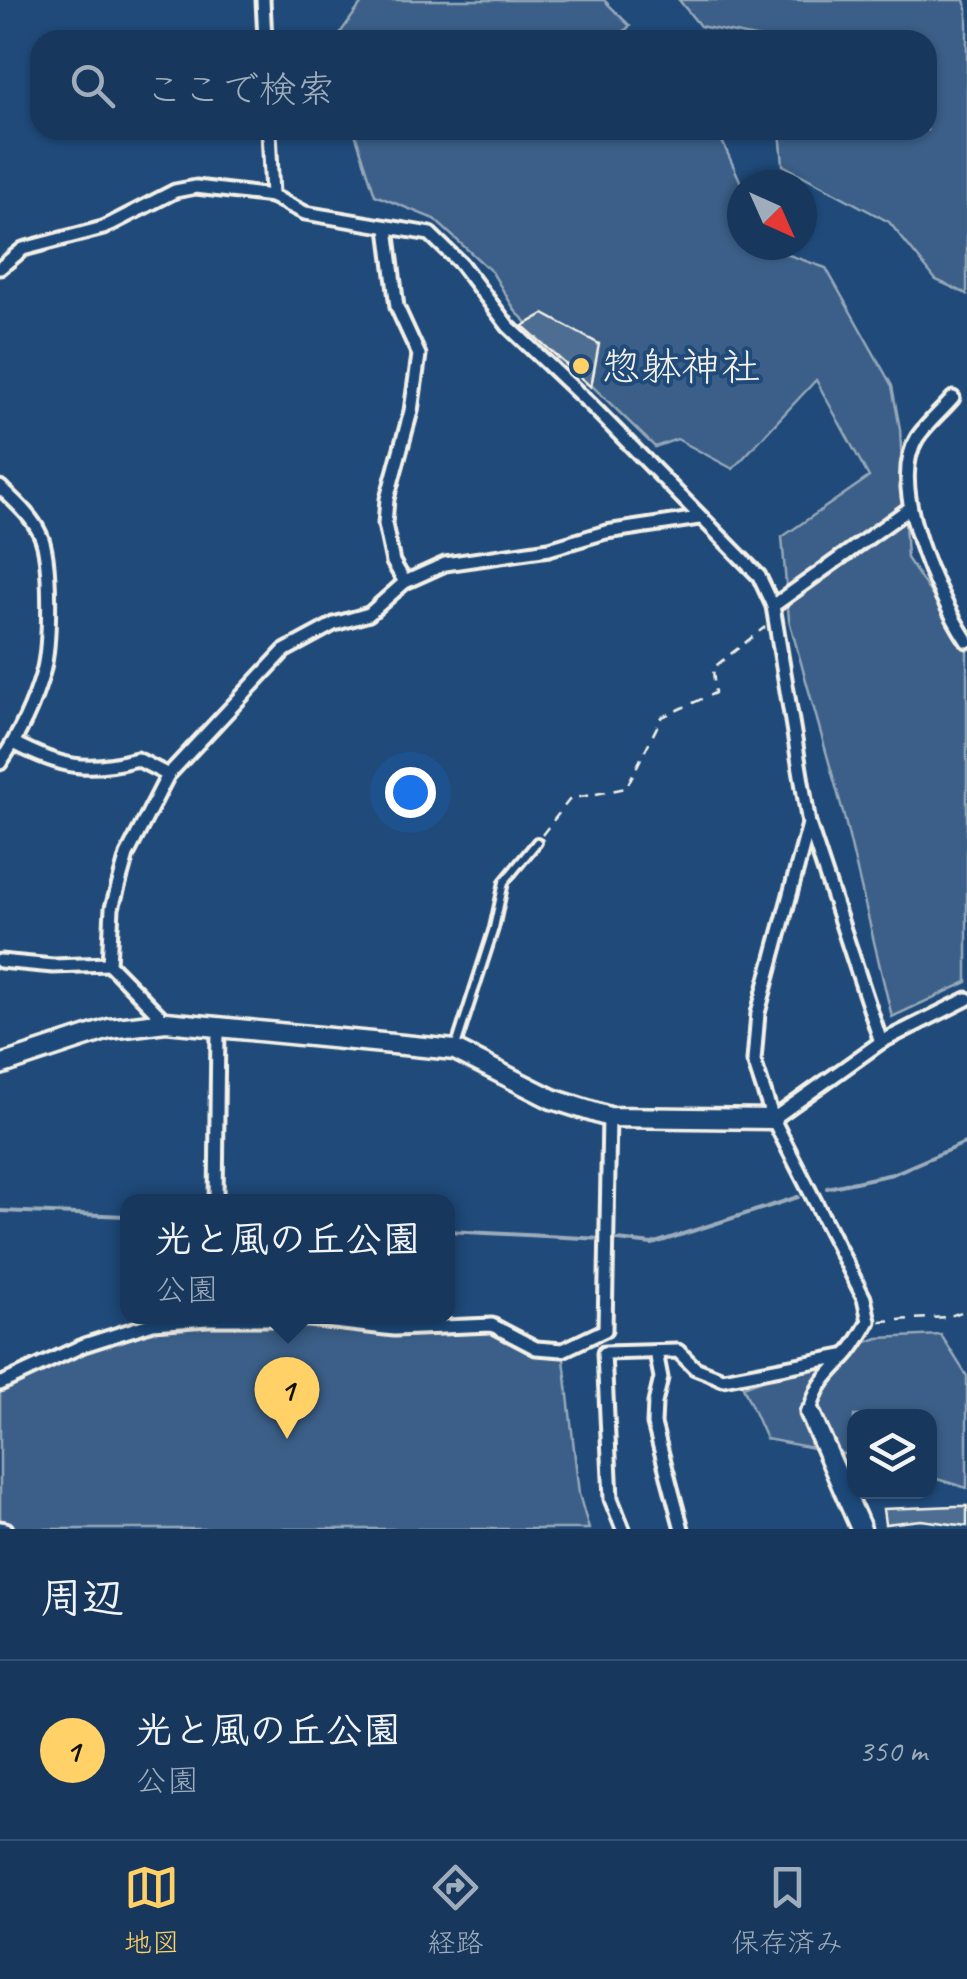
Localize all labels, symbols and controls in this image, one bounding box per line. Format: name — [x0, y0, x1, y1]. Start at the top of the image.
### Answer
search box — [30, 30, 937, 140]
icon: search — [65, 58, 120, 113]
text: ここで検索 — [145, 66, 335, 113]
north arrow — [727, 170, 817, 260]
place label: 惣躰神社 — [601, 342, 761, 392]
marker: 惣躰神社 — [570, 355, 592, 377]
your location — [385, 767, 436, 818]
popup — [120, 1194, 455, 1324]
text: 光と風の丘公園 — [154, 1216, 421, 1263]
text: 公園 — [154, 1269, 219, 1310]
pin: 1 — [254, 1356, 320, 1439]
map controls — [847, 1409, 937, 1499]
button: layers — [847, 1409, 937, 1499]
text: 周辺 — [40, 1572, 124, 1625]
text: 光と風の丘公園 — [135, 1707, 401, 1754]
text: 1 — [65, 1730, 80, 1771]
text: 350 m — [858, 1730, 927, 1771]
text: 公園 — [135, 1760, 199, 1801]
tab: 地図 — [124, 1860, 180, 1960]
tab: 経路 — [427, 1860, 483, 1960]
tab: 保存済み — [731, 1860, 843, 1960]

